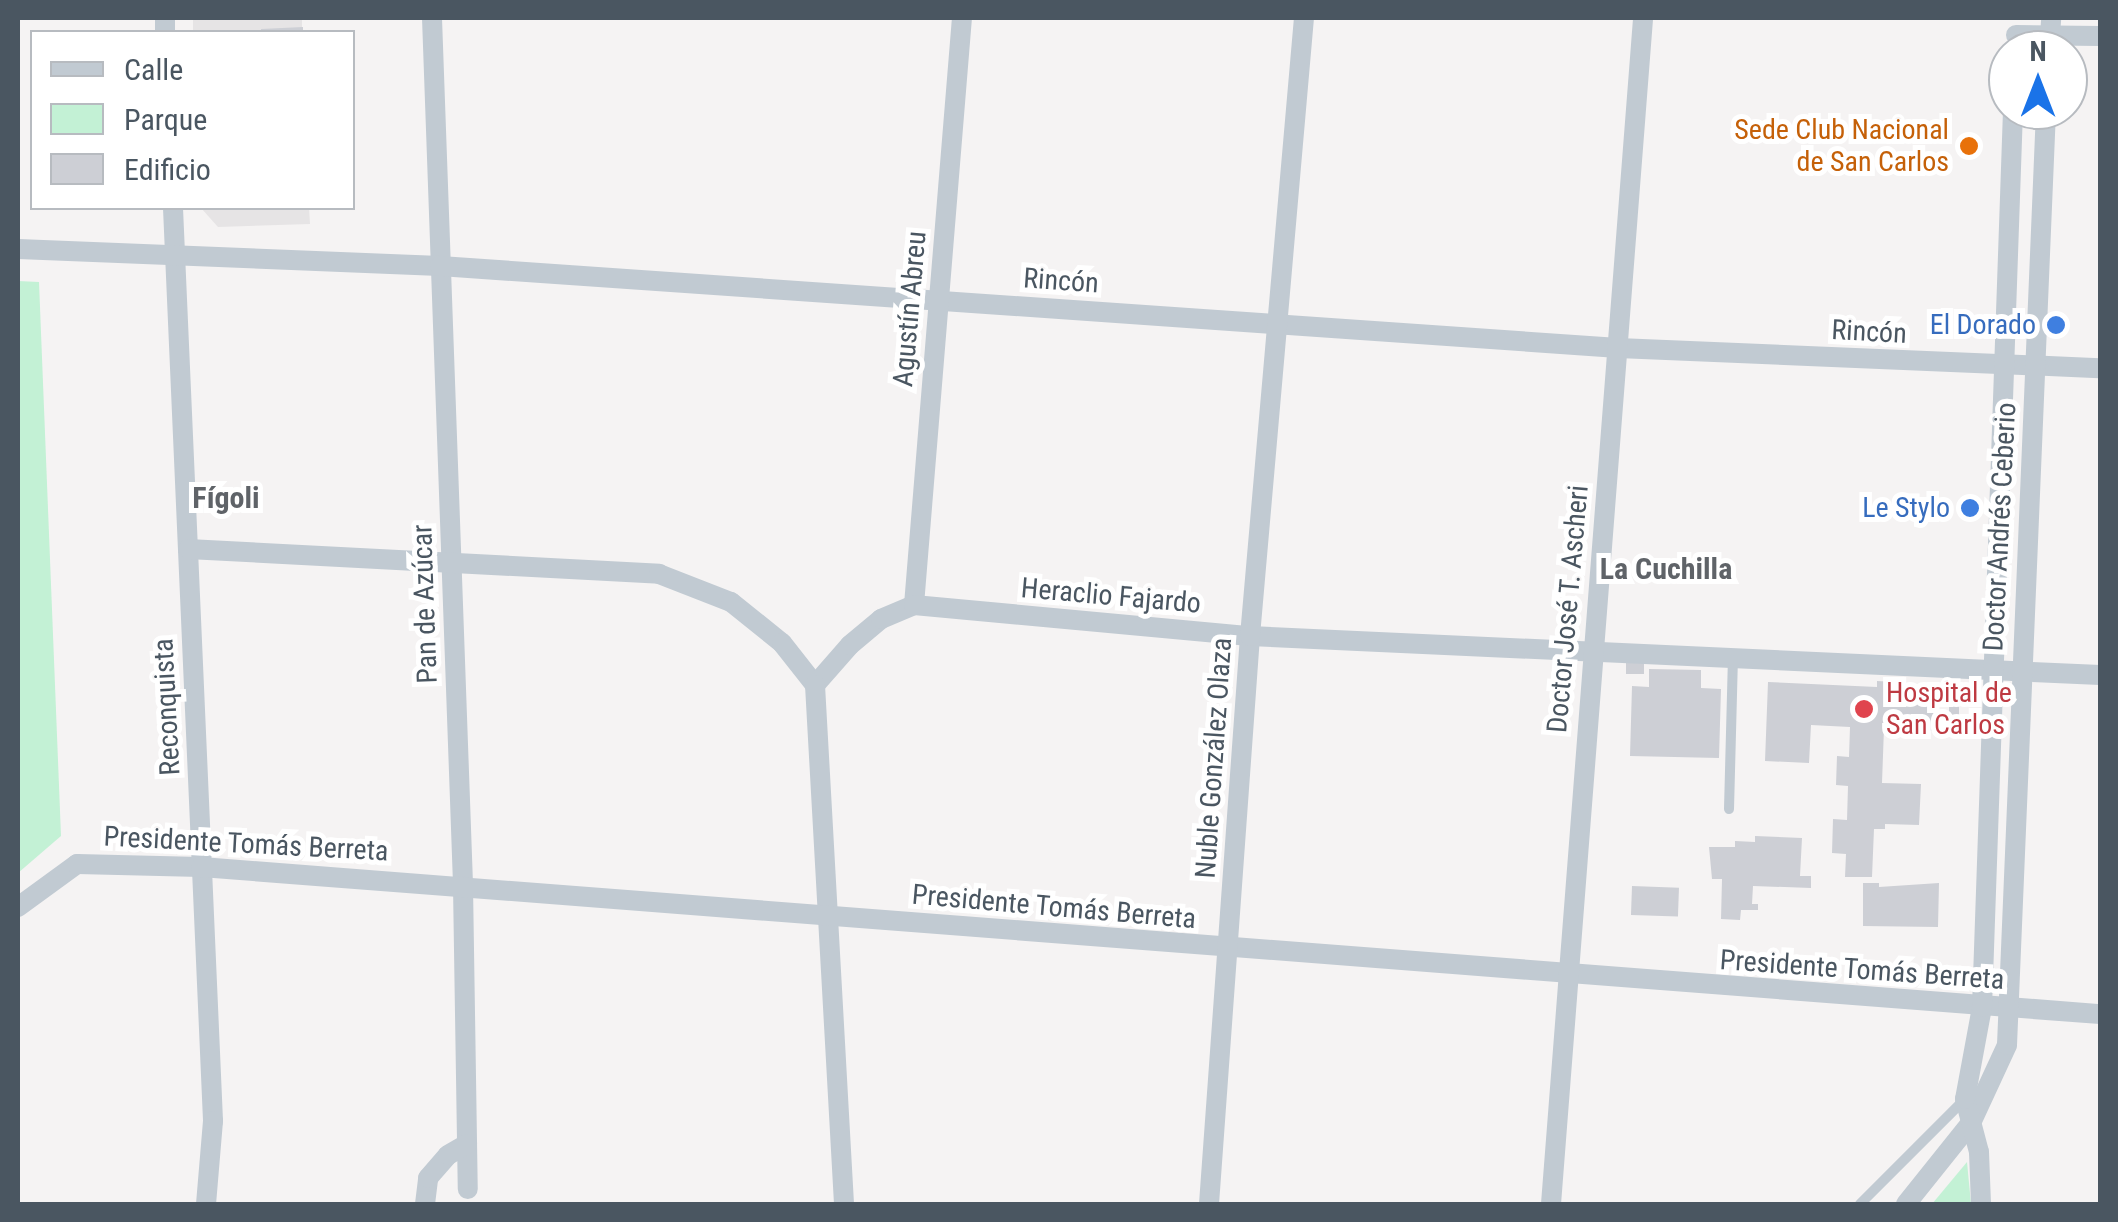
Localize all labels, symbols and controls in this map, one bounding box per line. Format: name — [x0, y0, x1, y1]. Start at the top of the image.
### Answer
legend — [30, 30, 355, 210]
north arrow — [1988, 30, 2088, 130]
text: N — [2029, 35, 2047, 68]
text: Calle — [124, 52, 183, 87]
text: Parque — [124, 102, 207, 137]
place label: Sede Club Nacional de San Carlos — [1734, 113, 1949, 179]
marker: Sede Club Nacional de San Carlos — [1958, 135, 1980, 157]
text: Edificio — [124, 152, 211, 187]
street label: Agustín Abreu — [886, 230, 934, 388]
street label: Rincón — [1022, 262, 1100, 300]
place label: El Dorado — [1930, 308, 2036, 342]
street label: Rincón — [1830, 313, 1908, 351]
marker: El Dorado — [2045, 314, 2067, 336]
street label: Doctor Andrés Ceberio — [1977, 402, 2023, 652]
district label: Fígoli — [192, 480, 260, 516]
street label: Doctor José T. Ascheri — [1540, 484, 1596, 734]
place label: Le Stylo — [1862, 491, 1950, 525]
marker: Le Stylo — [1959, 497, 1981, 519]
street label: Pan de Azúcar — [405, 524, 445, 684]
district label: La Cuchilla — [1600, 551, 1732, 587]
street label: Heraclio Fajardo — [1020, 571, 1202, 621]
street label: Nuble González Olaza — [1189, 637, 1239, 879]
street label: Reconquista — [147, 638, 187, 776]
place label: Hospital de San Carlos — [1886, 676, 2012, 742]
marker: Hospital de San Carlos — [1851, 696, 1877, 722]
street label: Presidente Tomás Berreta — [103, 820, 389, 868]
street label: Presidente Tomás Berreta — [910, 878, 1198, 936]
street label: Presidente Tomás Berreta — [1718, 943, 2006, 997]

